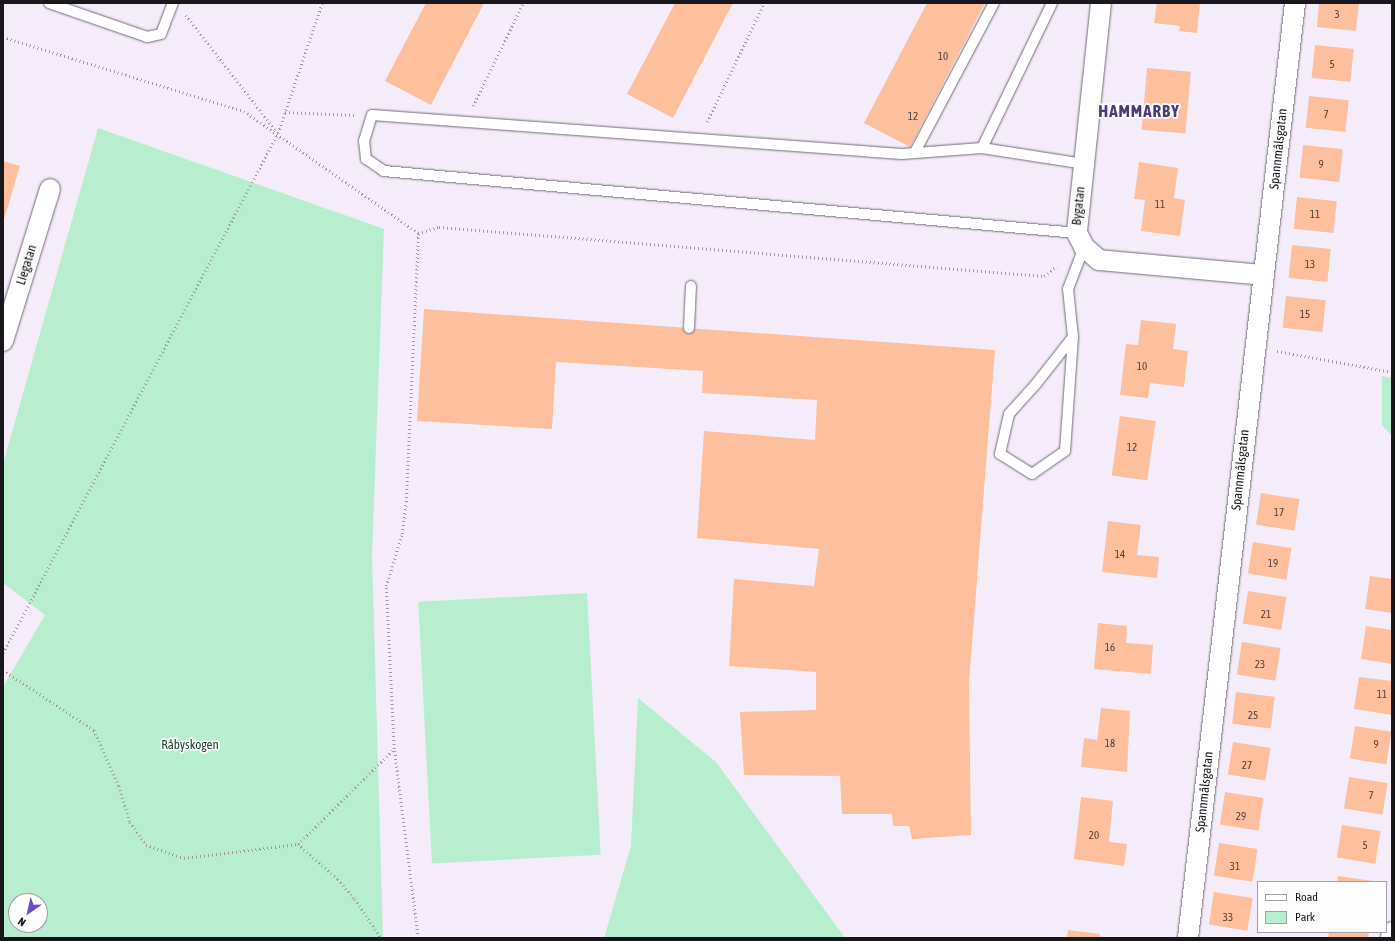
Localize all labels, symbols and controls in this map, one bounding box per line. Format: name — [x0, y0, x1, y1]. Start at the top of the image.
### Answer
house number: 3 — [1334, 7, 1340, 21]
house number: 10 — [938, 49, 948, 63]
house number: 5 — [1329, 57, 1335, 71]
district label: HAMMARBY — [1098, 102, 1180, 122]
house number: 7 — [1323, 107, 1329, 121]
street label: Spannmålsgatan — [1267, 108, 1291, 190]
house number: 12 — [908, 109, 918, 123]
house number: 9 — [1318, 157, 1324, 171]
street label: Bygatan — [1069, 186, 1089, 226]
house number: 11 — [1155, 197, 1165, 211]
house number: 11 — [1310, 207, 1320, 221]
street label: Liegatan — [13, 243, 41, 287]
house number: 13 — [1305, 257, 1315, 271]
house number: 15 — [1300, 307, 1310, 321]
house number: 10 — [1137, 359, 1147, 373]
street label: Spannmålsgatan — [1229, 429, 1253, 511]
house number: 12 — [1127, 440, 1137, 454]
house number: 17 — [1274, 505, 1284, 519]
house number: 14 — [1115, 547, 1125, 561]
house number: 19 — [1268, 556, 1278, 570]
house number: 21 — [1261, 607, 1271, 621]
house number: 16 — [1105, 640, 1115, 654]
house number: 23 — [1255, 657, 1265, 671]
house number: 11 — [1377, 687, 1387, 701]
house number: 25 — [1248, 708, 1258, 722]
house number: 18 — [1105, 736, 1115, 750]
park label: Råbyskogen — [161, 737, 219, 753]
house number: 9 — [1373, 737, 1379, 751]
street label: Spannmålsgatan — [1193, 751, 1217, 833]
house number: 27 — [1242, 758, 1252, 772]
house number: 7 — [1368, 788, 1374, 802]
house number: 29 — [1236, 809, 1246, 823]
house number: 20 — [1089, 828, 1099, 842]
house number: 5 — [1362, 838, 1368, 852]
house number: 31 — [1230, 859, 1240, 873]
legend — [1257, 881, 1387, 933]
text: Road — [1295, 890, 1318, 904]
north arrow — [8, 893, 48, 933]
house number: 33 — [1223, 910, 1233, 924]
text: Park — [1295, 910, 1315, 924]
text: N — [16, 915, 28, 929]

